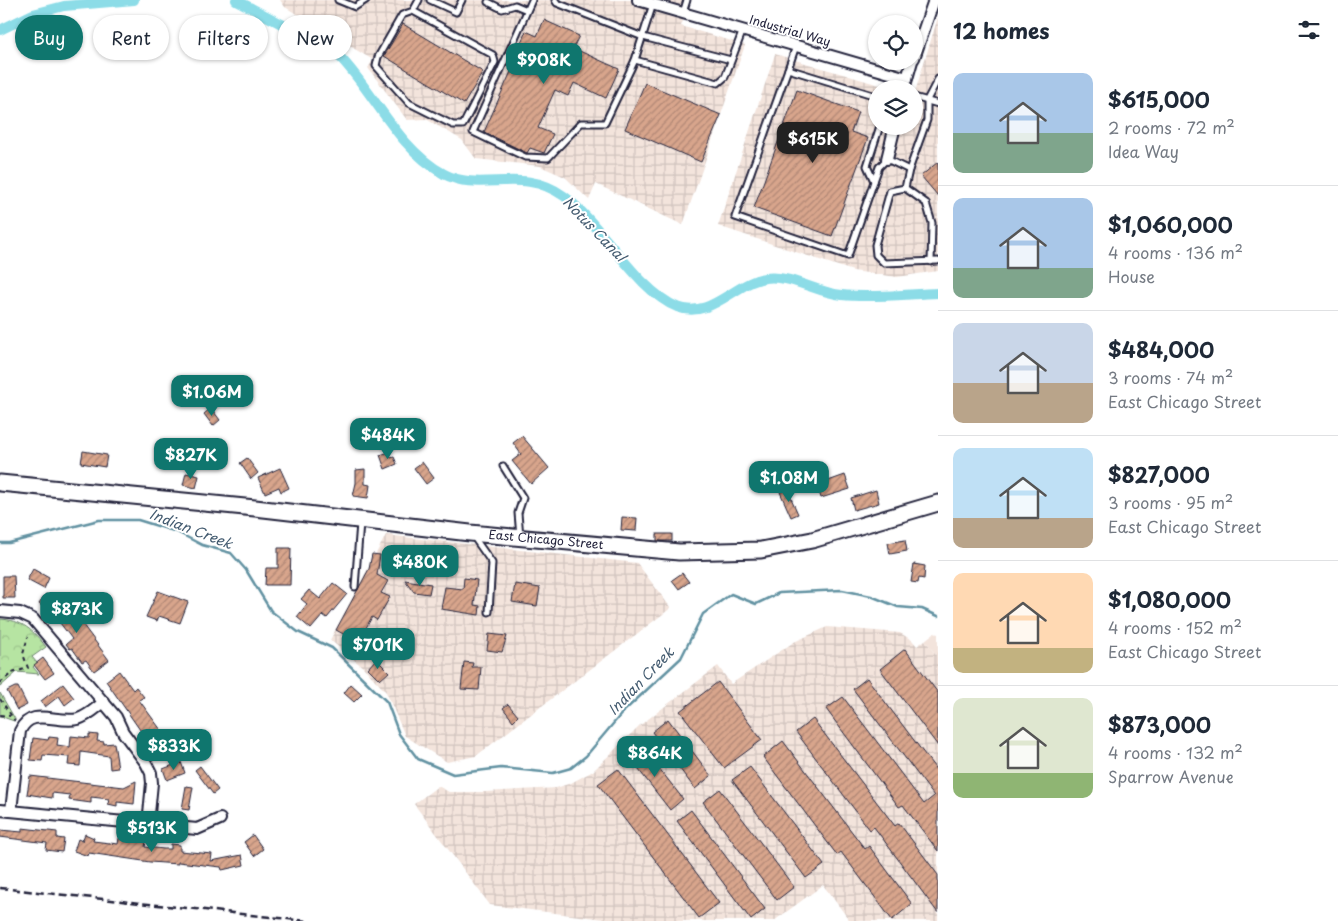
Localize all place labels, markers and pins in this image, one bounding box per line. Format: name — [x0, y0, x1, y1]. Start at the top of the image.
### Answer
pin: $908K — [509, 42, 579, 85]
pin: $615K — [778, 121, 848, 164]
pin: $1.06M — [171, 374, 253, 417]
pin: $484K — [353, 418, 423, 460]
pin: $827K — [156, 438, 226, 480]
pin: $1.08M — [748, 460, 830, 503]
pin: $480K — [385, 544, 455, 587]
pin: $873K — [42, 592, 112, 634]
pin: $701K — [343, 628, 413, 670]
pin: $833K — [139, 728, 209, 771]
pin: $864K — [620, 736, 690, 778]
pin: $513K — [117, 810, 187, 853]

